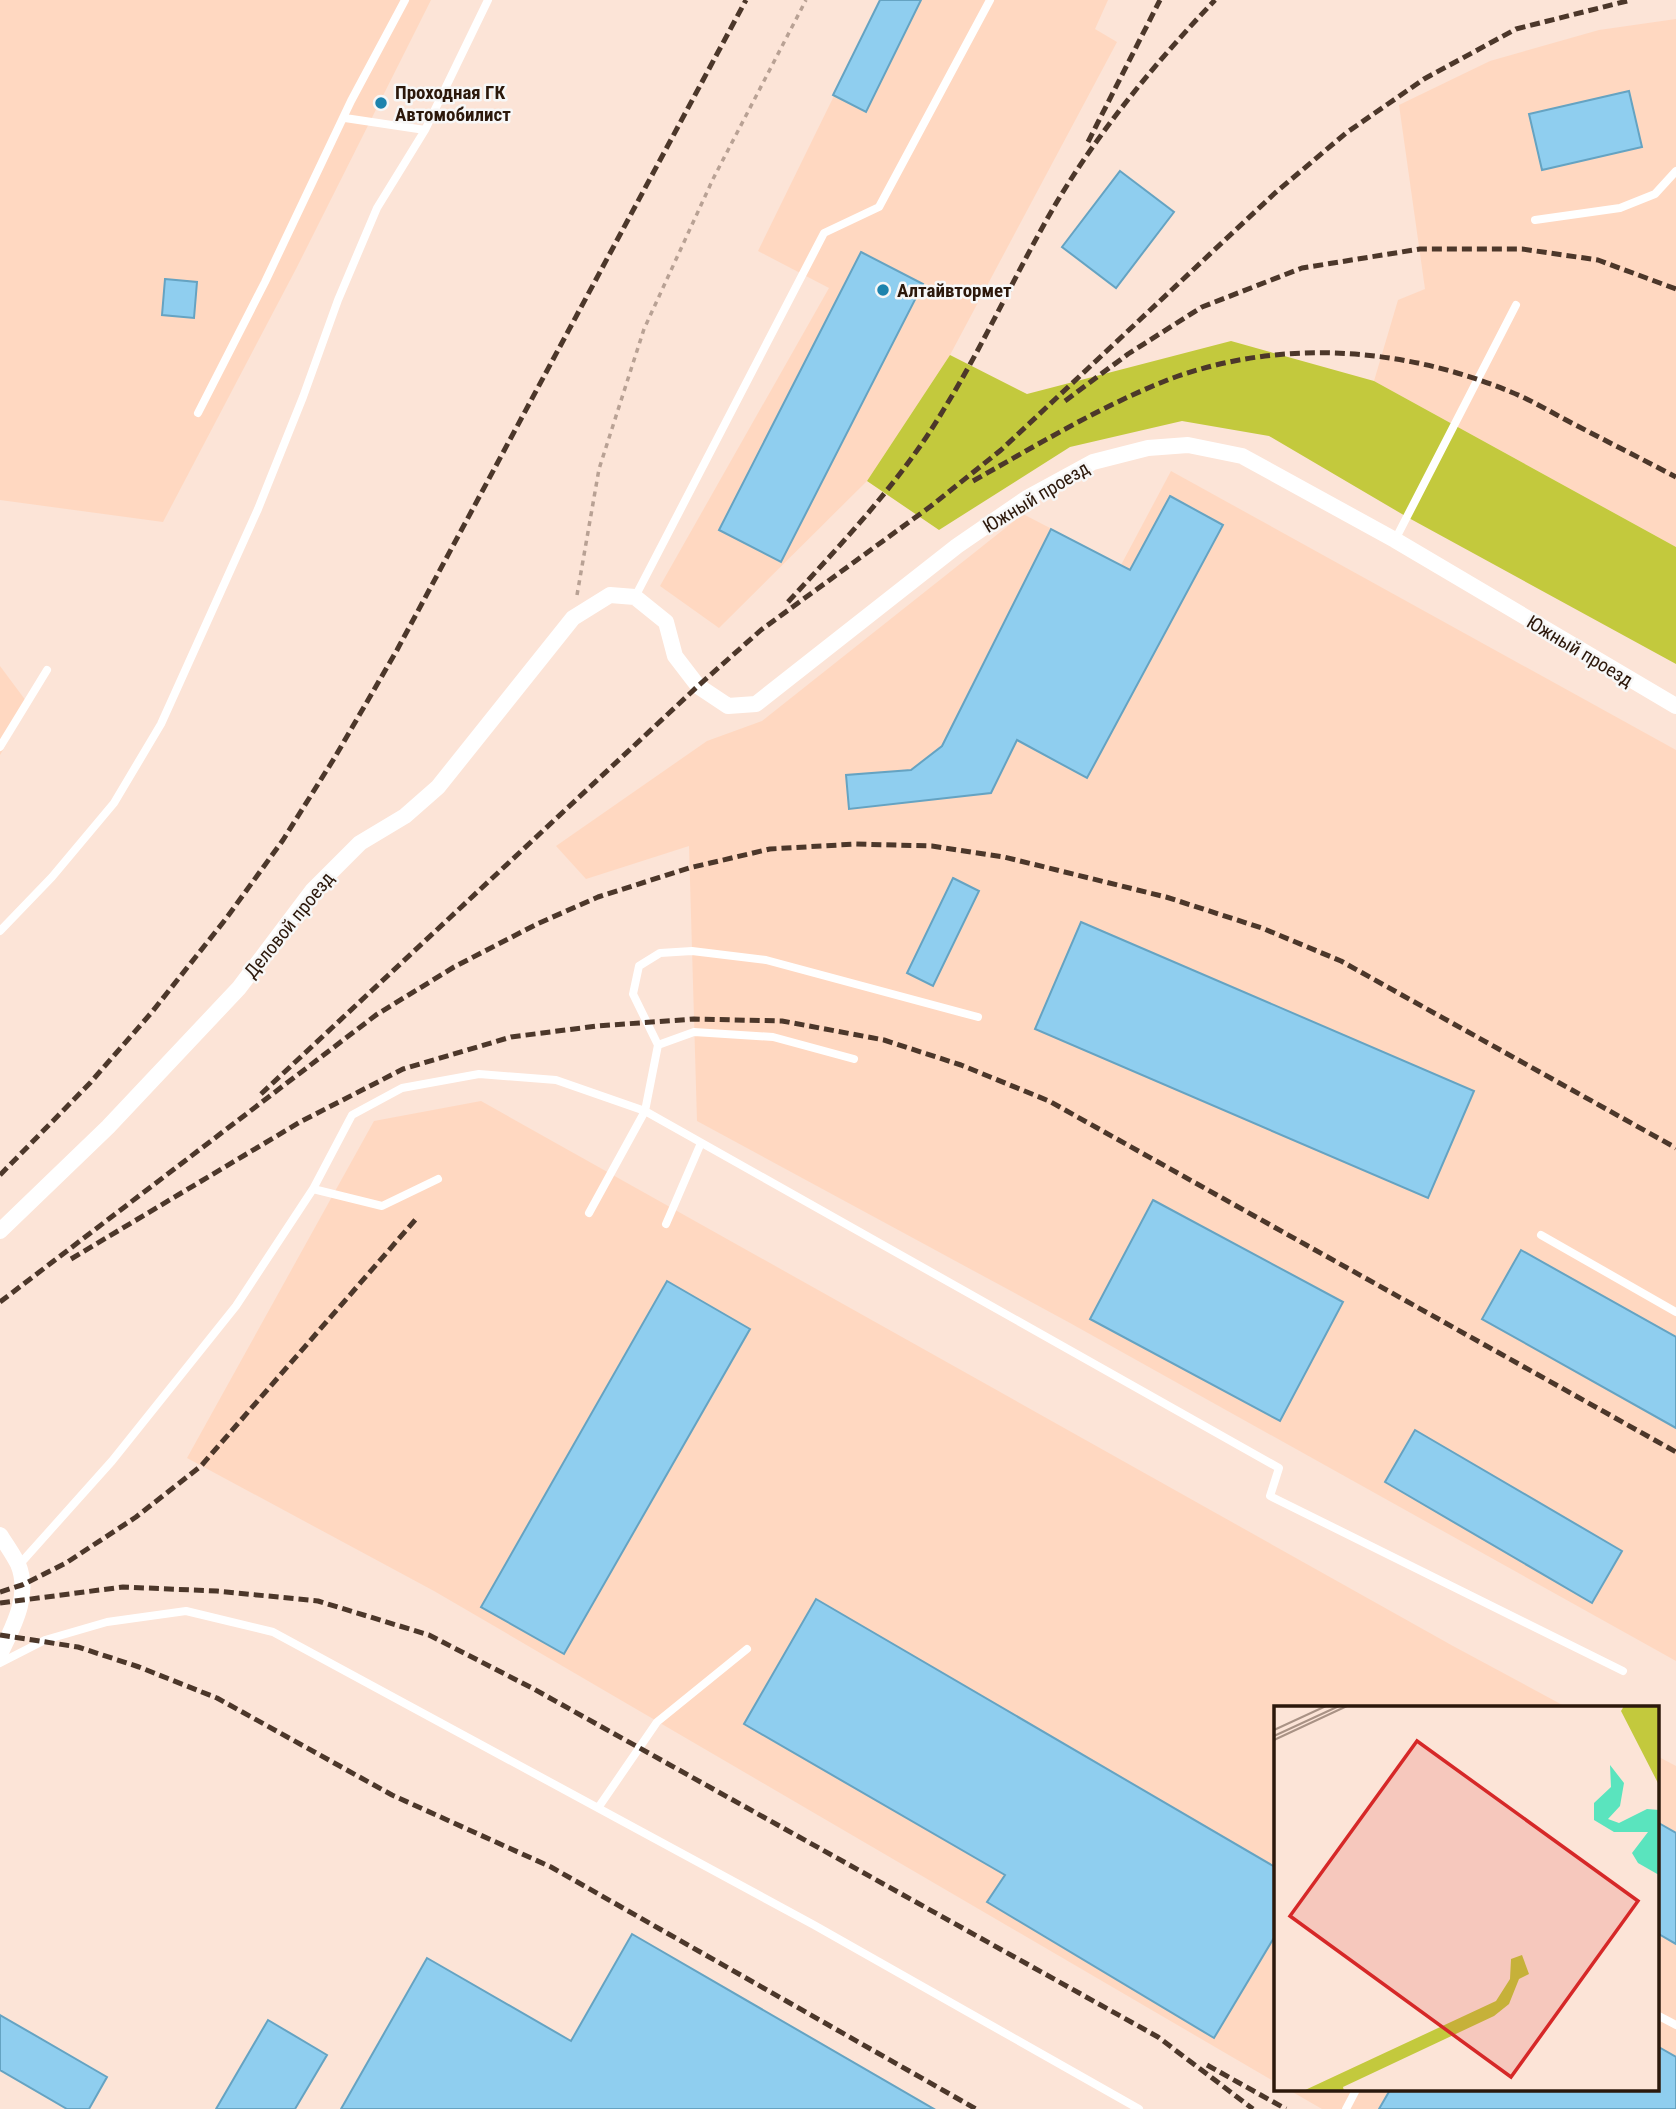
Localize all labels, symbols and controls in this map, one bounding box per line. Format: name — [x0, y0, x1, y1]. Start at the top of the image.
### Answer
place label: Проходная ГК Автомобилист — [395, 81, 511, 126]
marker: Проходная ГК Автомобилист — [373, 95, 389, 111]
place label: Алтайвтормет — [897, 279, 1012, 302]
marker: Алтайвтормет — [875, 282, 891, 298]
street label: Южный проезд — [979, 456, 1093, 538]
street label: Южный проезд — [1523, 610, 1637, 692]
street label: Деловой проезд — [239, 867, 339, 983]
inset map — [1274, 1706, 1658, 2092]

